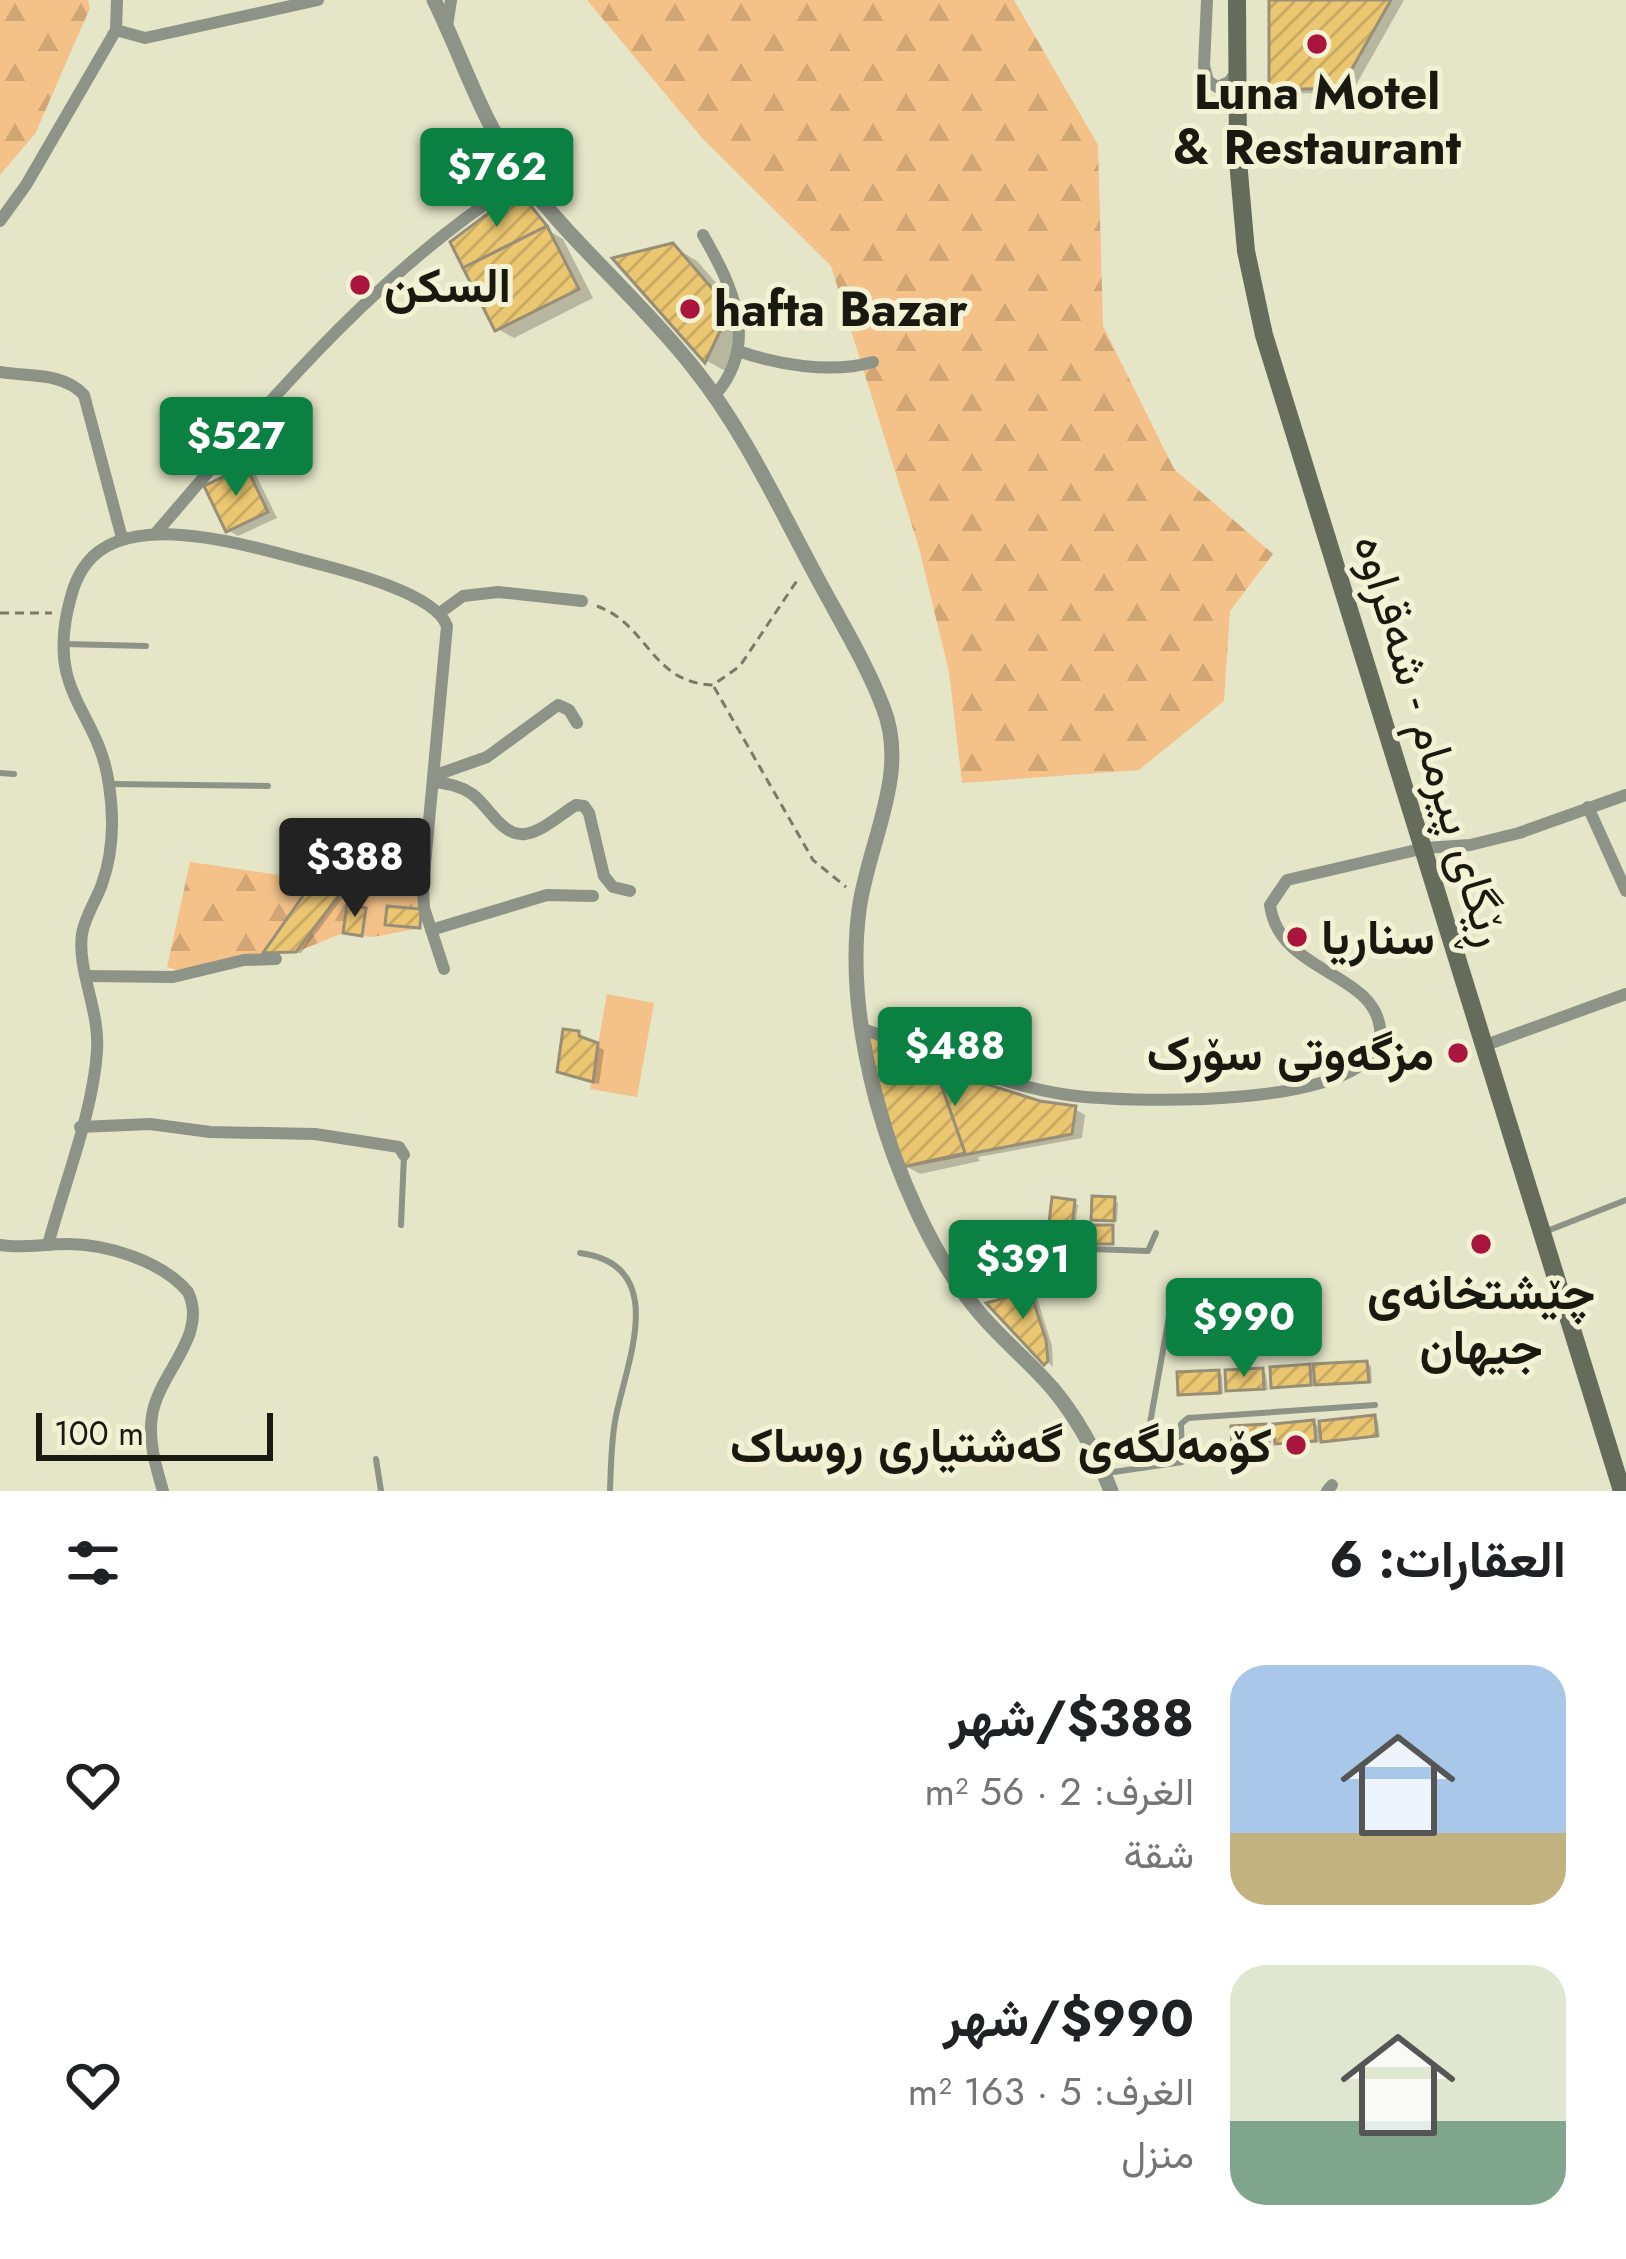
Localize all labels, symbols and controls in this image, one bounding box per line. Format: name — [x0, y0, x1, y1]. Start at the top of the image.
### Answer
marker: Luna Motel & Restaurant — [1304, 31, 1330, 57]
place label: Luna Motel & Restaurant — [1173, 58, 1462, 182]
pin: $762 — [426, 128, 568, 230]
text: $762 — [447, 138, 547, 195]
place label: السكن — [384, 251, 511, 320]
marker: السكن — [347, 272, 373, 298]
place label: hafta Bazar — [714, 275, 968, 344]
marker: hafta Bazar — [677, 296, 703, 322]
pin: $527 — [165, 397, 307, 499]
text: $527 — [187, 407, 285, 464]
street label: ڕێگای پیرمام - شەقراوە — [1333, 525, 1527, 956]
pin: $388 — [284, 818, 426, 920]
text: $388 — [306, 828, 404, 885]
place label: سناريا — [1321, 903, 1435, 972]
marker: سناريا — [1284, 924, 1310, 950]
pin: $488 — [884, 1007, 1026, 1109]
text: $488 — [905, 1017, 1005, 1074]
place label: مزگەوتی سۆرک — [1147, 1019, 1434, 1088]
marker: مزگەوتی سۆرک — [1445, 1040, 1471, 1066]
pin: $391 — [952, 1220, 1094, 1322]
text: $391 — [976, 1230, 1070, 1287]
marker: چێشتخانەی جیهان — [1468, 1231, 1494, 1257]
place label: چێشتخانەی جیهان — [1367, 1258, 1595, 1382]
pin: $990 — [1173, 1278, 1315, 1380]
text: $990 — [1193, 1288, 1295, 1345]
scale bar — [36, 1407, 273, 1460]
text: 100 m — [54, 1410, 144, 1457]
place label: کۆمەلگەی گەشتیاری روساک — [730, 1411, 1272, 1480]
marker: کۆمەلگەی گەشتیاری روساک — [1283, 1432, 1309, 1458]
text: العقارات: 6 — [1329, 1522, 1566, 1596]
icon: filters — [60, 1530, 126, 1596]
text: $388/شهر — [949, 1681, 1194, 1755]
icon: home — [1326, 1713, 1470, 1857]
icon: heart — [60, 1752, 126, 1818]
text: الغرف: 2 · 56 m² — [924, 1763, 1194, 1820]
text: شقة — [1124, 1826, 1194, 1883]
text: $990/شهر — [943, 1981, 1194, 2055]
icon: home — [1326, 2013, 1470, 2157]
icon: heart — [60, 2052, 126, 2118]
text: الغرف: 5 · 163 m² — [908, 2063, 1194, 2120]
text: منزل — [1121, 2126, 1194, 2183]

